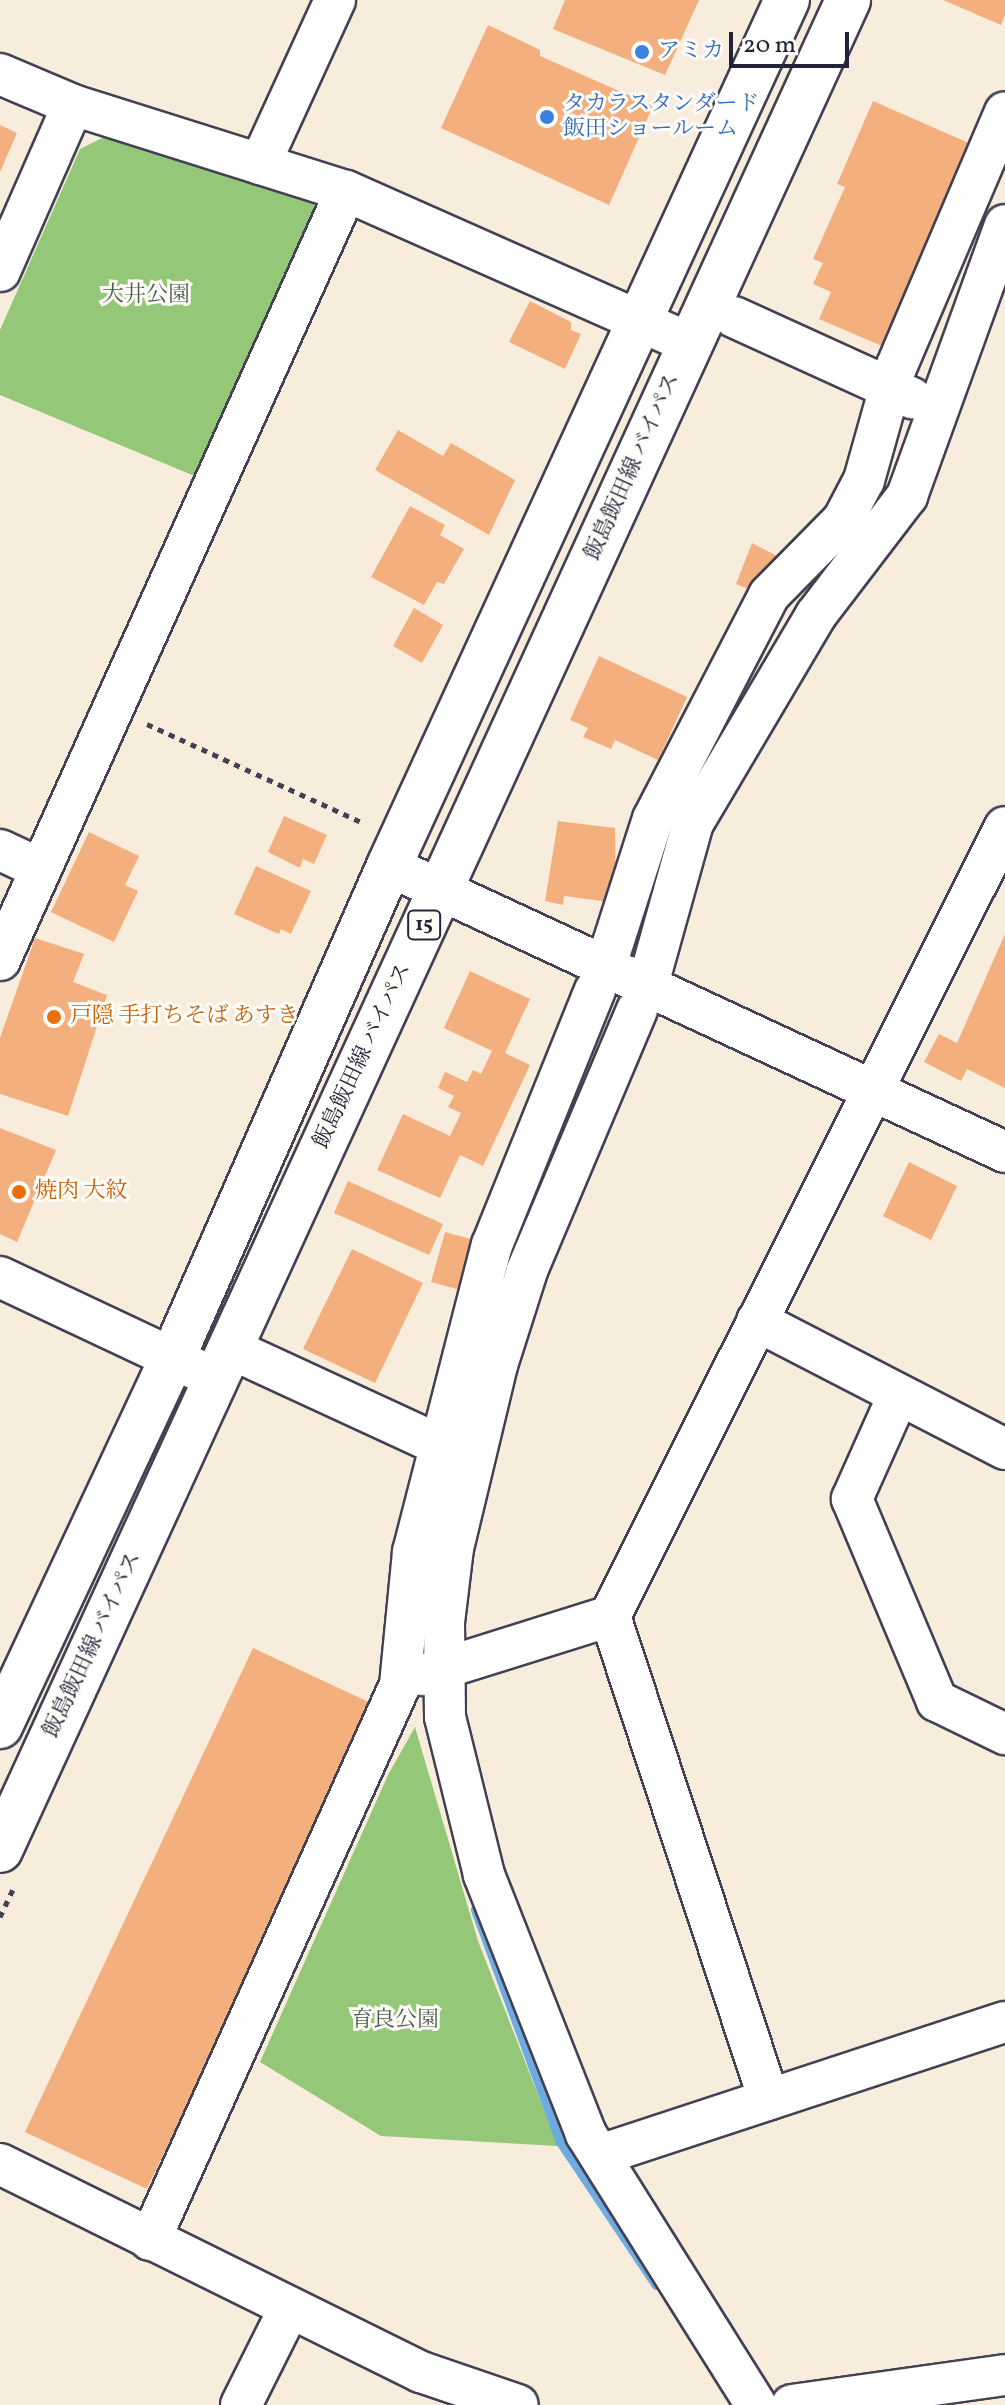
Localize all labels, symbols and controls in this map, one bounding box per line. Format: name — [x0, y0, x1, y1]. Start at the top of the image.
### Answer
scale bar — [733, 16, 853, 66]
text: 20 m — [743, 29, 796, 63]
place label: アミカ — [658, 39, 724, 65]
marker: アミカ — [633, 43, 651, 61]
place label: タカラスタンダード 飯田ショールーム — [563, 91, 761, 142]
marker: タカラスタンダード 飯田ショールーム — [538, 108, 556, 126]
park label: 大井公園 — [102, 283, 190, 309]
street label: 飯島飯田線 バイパス — [580, 369, 686, 565]
road number: 15 — [406, 909, 442, 941]
street label: 飯島飯田線 バイパス — [308, 959, 418, 1153]
place label: 戸隠 手打ちそば あすき — [70, 1004, 299, 1030]
marker: 戸隠 手打ちそば あすき — [45, 1008, 63, 1026]
place label: 焼肉 大紋 — [35, 1179, 127, 1205]
marker: 焼肉 大紋 — [10, 1183, 28, 1201]
street label: 飯島飯田線 バイパス — [38, 1548, 148, 1742]
park label: 育良公園 — [351, 2008, 439, 2034]

